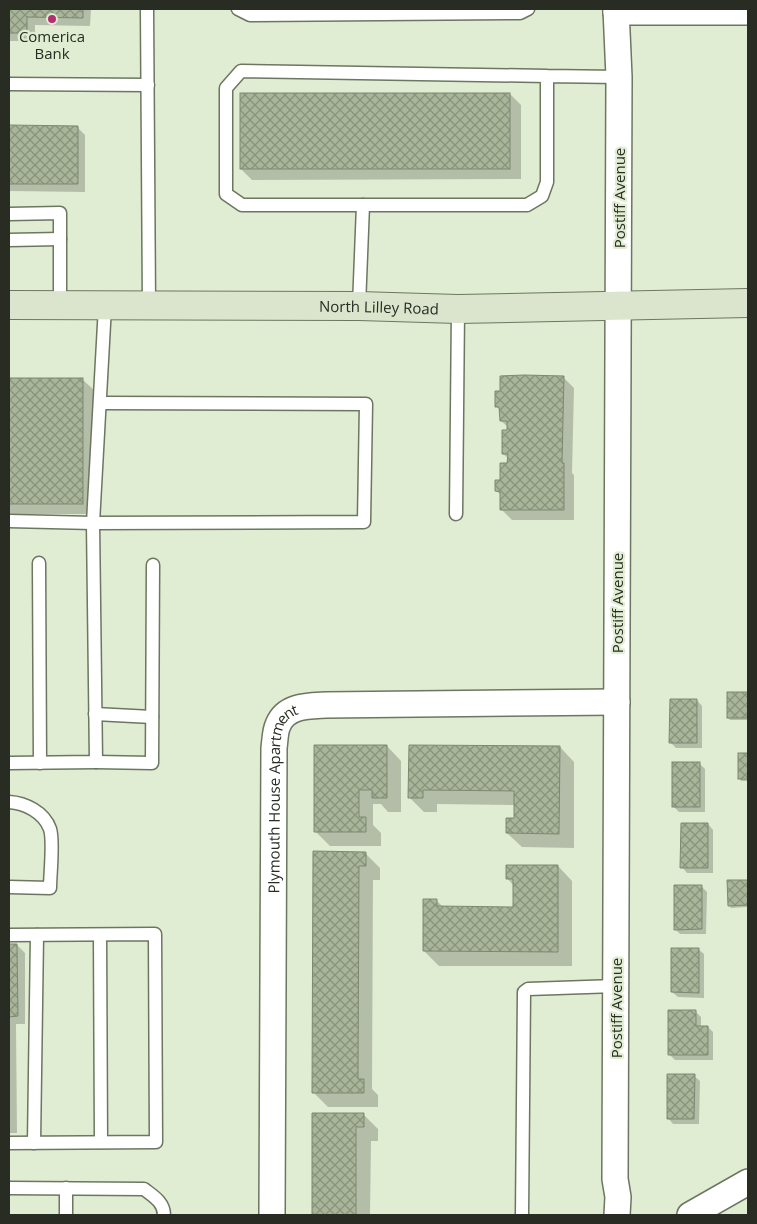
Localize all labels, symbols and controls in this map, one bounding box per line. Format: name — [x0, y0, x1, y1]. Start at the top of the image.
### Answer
marker: Comerica Bank — [46, 13, 58, 25]
place label: Comerica Bank — [19, 26, 85, 63]
street label: Postiff Avenue — [609, 148, 629, 248]
street label: North Lilley Road — [319, 296, 439, 318]
street label: Postiff Avenue — [607, 553, 627, 653]
street label: Plymouth House Apartment — [263, 699, 300, 894]
street label: Postiff Avenue — [606, 958, 626, 1058]

